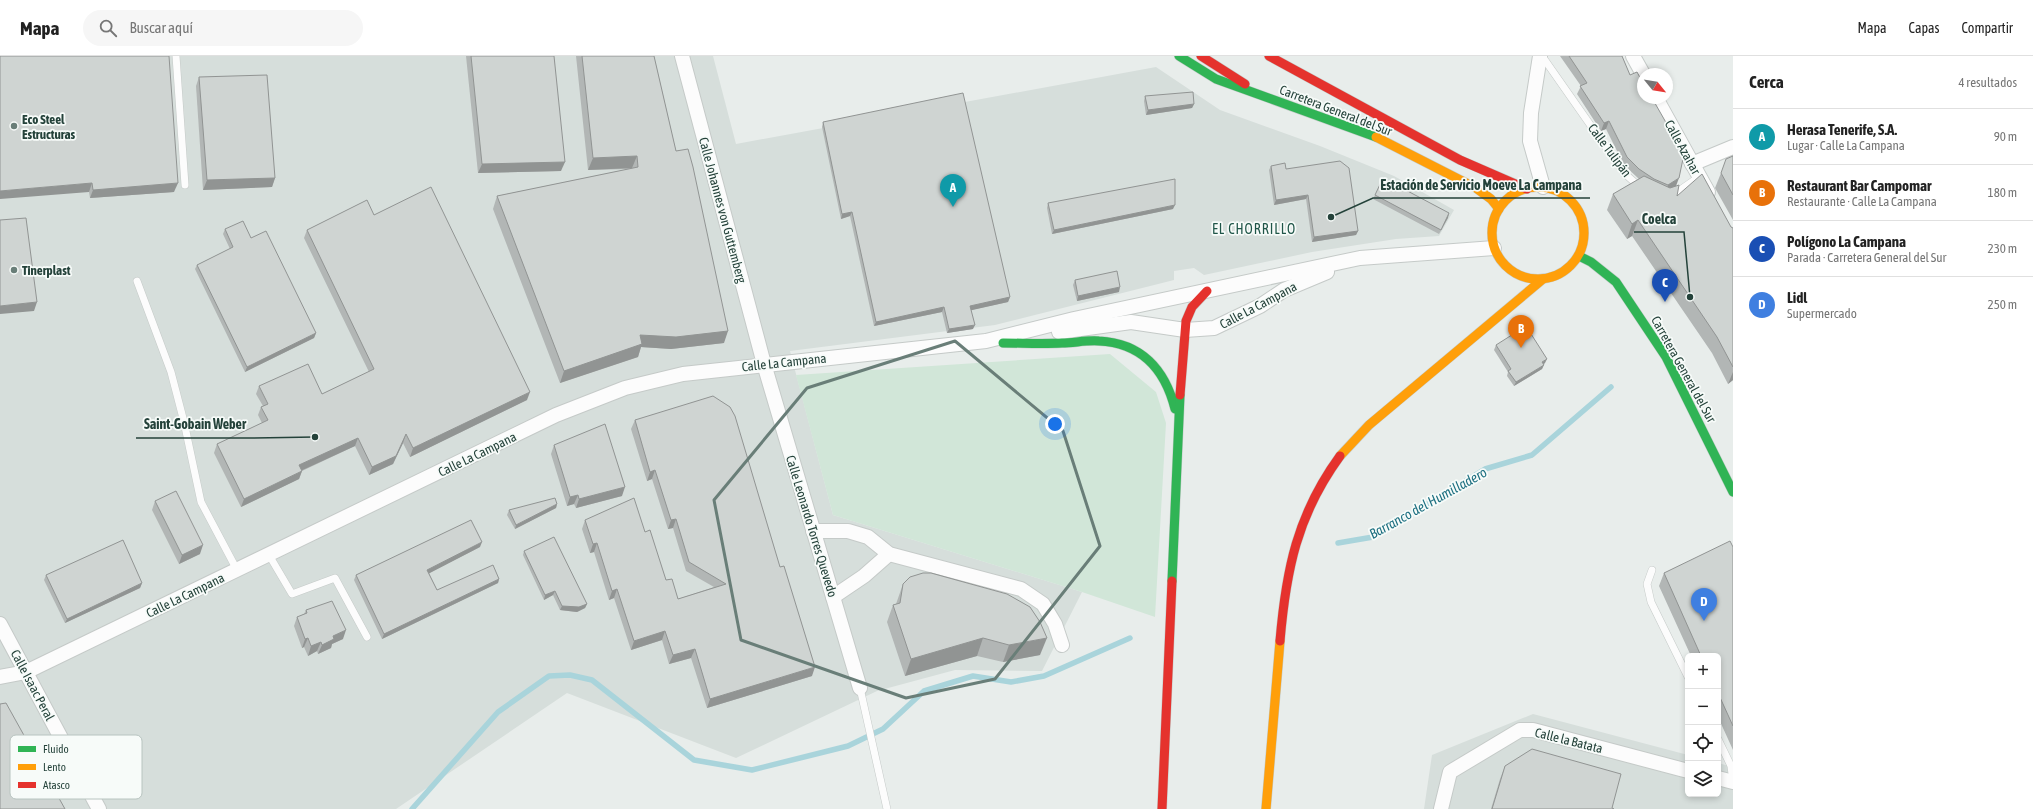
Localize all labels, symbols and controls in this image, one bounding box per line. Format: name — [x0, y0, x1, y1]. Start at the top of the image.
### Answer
search box — [83, 10, 363, 46]
text: Mapa — [20, 17, 59, 39]
icon: search — [97, 17, 119, 39]
text: Buscar aquí — [129, 19, 193, 36]
text: Mapa — [1858, 20, 1887, 36]
text: Capas — [1909, 20, 1940, 36]
text: Compartir — [1962, 20, 2013, 36]
north arrow — [1637, 68, 1673, 104]
text: Cerca — [1749, 72, 1784, 92]
text: 4 resultados — [1958, 75, 2017, 90]
street label: Carretera General del Sur — [1278, 82, 1394, 139]
place label: Eco Steel Estructuras — [22, 112, 75, 142]
street label: Calle Azahar — [1662, 118, 1704, 177]
marker: Eco Steel Estructuras — [9, 121, 19, 131]
street label: Calle Tulipán — [1585, 121, 1634, 180]
text: Herasa Tenerife, S.A. — [1787, 121, 1897, 138]
text: A — [1759, 129, 1765, 144]
text: 90 m — [1994, 129, 2017, 144]
street label: Calle Johannes von Guttemberg — [696, 136, 749, 285]
text: Lugar · Calle La Campana — [1787, 138, 1905, 153]
callout: Estación de Servicio Moeve La Campana — [1373, 172, 1590, 198]
pin: A — [940, 174, 966, 207]
text: Estación de Servicio Moeve La Campana — [1380, 177, 1582, 193]
text: Restaurant Bar Campomar — [1787, 177, 1931, 194]
text: B — [1759, 185, 1765, 200]
text: 180 m — [1988, 185, 2017, 200]
text: Restaurante · Calle La Campana — [1787, 194, 1937, 209]
callout: Coelca — [1634, 206, 1684, 232]
text: Coelca — [1642, 211, 1677, 227]
district label: EL CHORRILLO — [1212, 221, 1296, 237]
text: Polígono La Campana — [1787, 233, 1906, 250]
text: C — [1759, 241, 1765, 256]
text: 230 m — [1988, 241, 2017, 256]
text: Parada · Carretera General del Sur — [1787, 250, 1946, 265]
place label: Tinerplast — [22, 263, 71, 278]
marker: Tinerplast — [9, 265, 19, 275]
pin: C — [1652, 269, 1678, 302]
street label: Calle La Campana — [1217, 279, 1299, 332]
text: Lidl — [1787, 289, 1807, 306]
text: D — [1758, 297, 1766, 312]
text: 250 m — [1988, 297, 2017, 312]
text: Supermercado — [1787, 306, 1857, 321]
street label: Carretera General del Sur — [1648, 314, 1719, 425]
pin: B — [1508, 315, 1534, 348]
street label: Calle La Campana — [741, 351, 827, 374]
callout: Saint-Gobain Weber — [136, 412, 254, 438]
your location — [1045, 414, 1065, 434]
text: Saint-Gobain Weber — [144, 416, 247, 432]
street label: Calle La Campana — [436, 429, 519, 480]
street label: Calle Leonardo Torres Quevedo — [783, 453, 840, 599]
water label: Barranco del Humilladero — [1366, 464, 1490, 542]
street label: Calle La Campana — [144, 570, 227, 621]
pin: D — [1691, 588, 1717, 621]
street label: Calle Isaac Peral — [8, 647, 58, 724]
map controls — [1685, 653, 1721, 797]
button: + — [1685, 653, 1721, 689]
button: − — [1685, 689, 1721, 725]
street label: Calle la Batata — [1533, 725, 1604, 756]
button: locate — [1685, 725, 1721, 761]
legend — [10, 735, 142, 799]
text: Fluido — [43, 743, 69, 755]
text: Lento — [43, 761, 66, 773]
button: layers — [1685, 761, 1721, 797]
text: Atasco — [43, 779, 70, 791]

